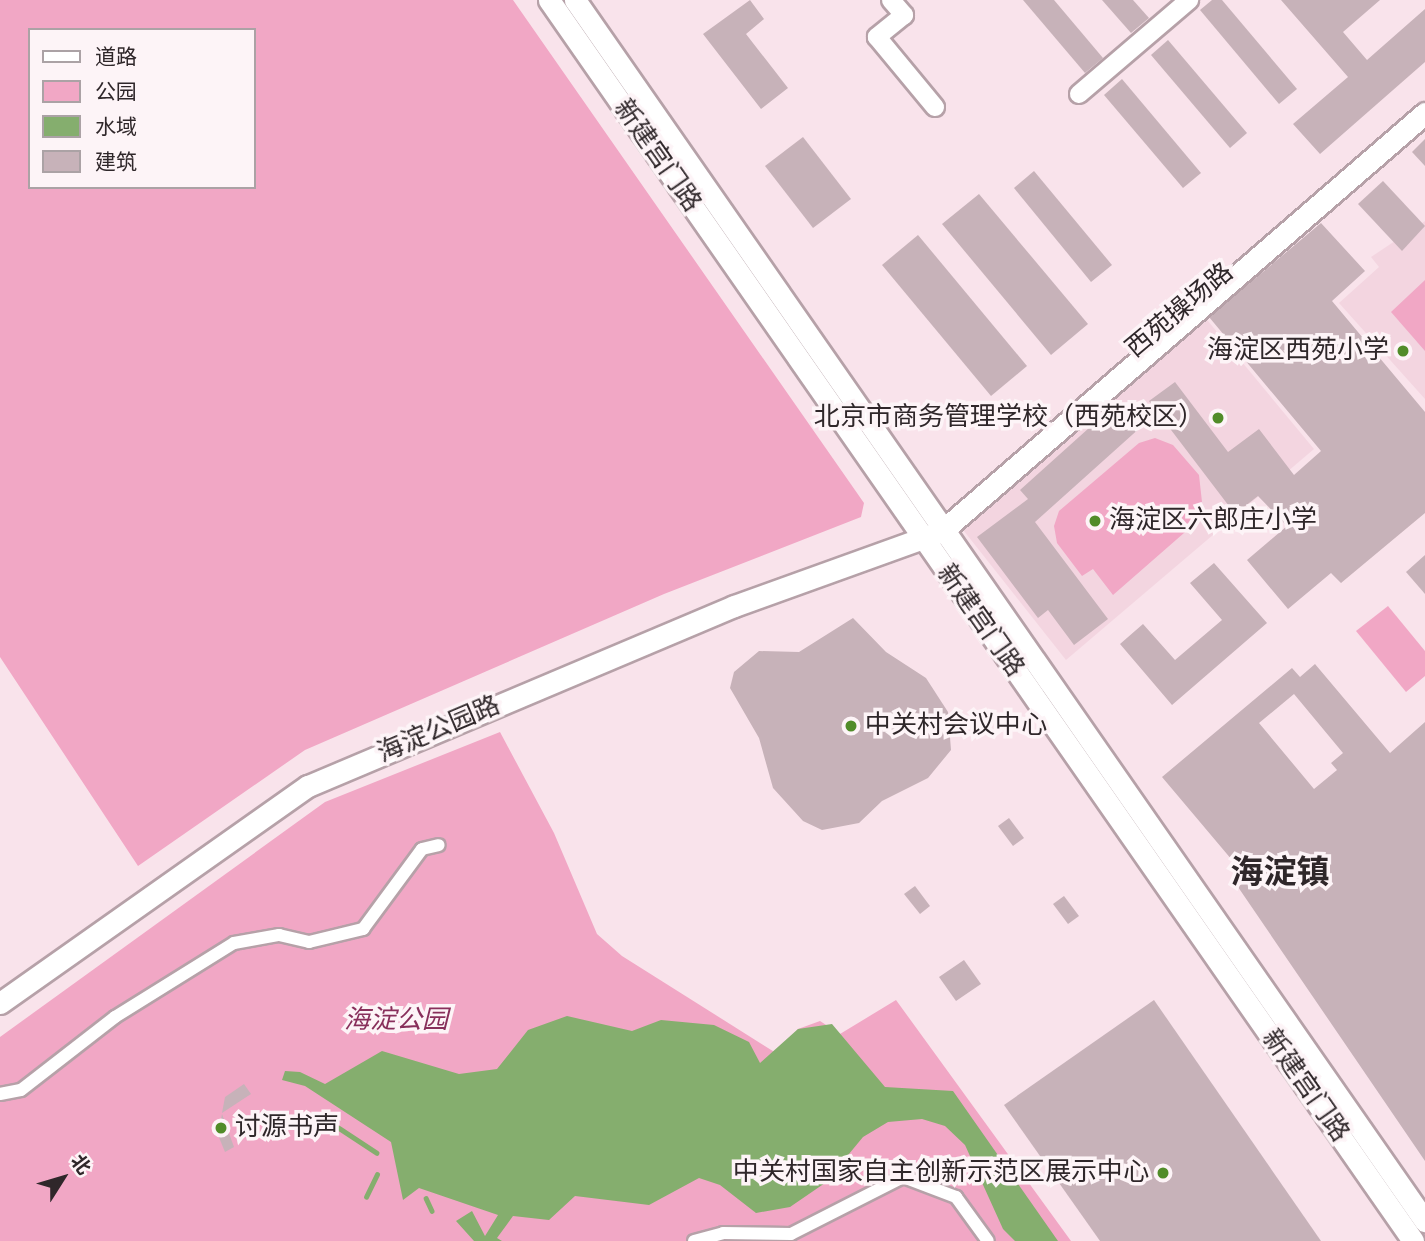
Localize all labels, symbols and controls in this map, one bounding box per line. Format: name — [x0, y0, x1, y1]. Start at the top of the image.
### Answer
legend — [28, 28, 256, 189]
text: 道路 — [95, 42, 137, 74]
text: 公园 — [95, 77, 137, 109]
street label: 新建宫门路 — [607, 94, 707, 218]
text: 水域 — [95, 112, 137, 144]
text: 建筑 — [95, 147, 137, 179]
street label: 西苑操场路 — [1120, 257, 1240, 365]
place label: 海淀区西苑小学 — [1207, 335, 1389, 367]
marker: 海淀区西苑小学 — [1395, 343, 1411, 359]
place label: 北京市商务管理学校（西苑校区） — [814, 402, 1204, 434]
marker: 北京市商务管理学校（西苑校区） — [1210, 410, 1226, 426]
place label: 海淀区六郎庄小学 — [1109, 505, 1317, 537]
marker: 海淀区六郎庄小学 — [1087, 513, 1103, 529]
street label: 新建宫门路 — [930, 559, 1030, 683]
street label: 海淀公园路 — [373, 690, 505, 770]
place label: 中关村会议中心 — [865, 710, 1047, 742]
marker: 中关村会议中心 — [843, 718, 859, 734]
district label: 海淀镇 — [1231, 854, 1329, 894]
park label: 海淀公园 — [344, 1005, 448, 1037]
street label: 新建宫门路 — [1255, 1024, 1355, 1148]
place label: 讨源书声 — [235, 1112, 339, 1144]
marker: 讨源书声 — [213, 1120, 229, 1136]
north arrow — [28, 1143, 98, 1213]
text: 北 — [63, 1149, 97, 1181]
place label: 中关村国家自主创新示范区展示中心 — [733, 1157, 1149, 1189]
marker: 中关村国家自主创新示范区展示中心 — [1155, 1165, 1171, 1181]

